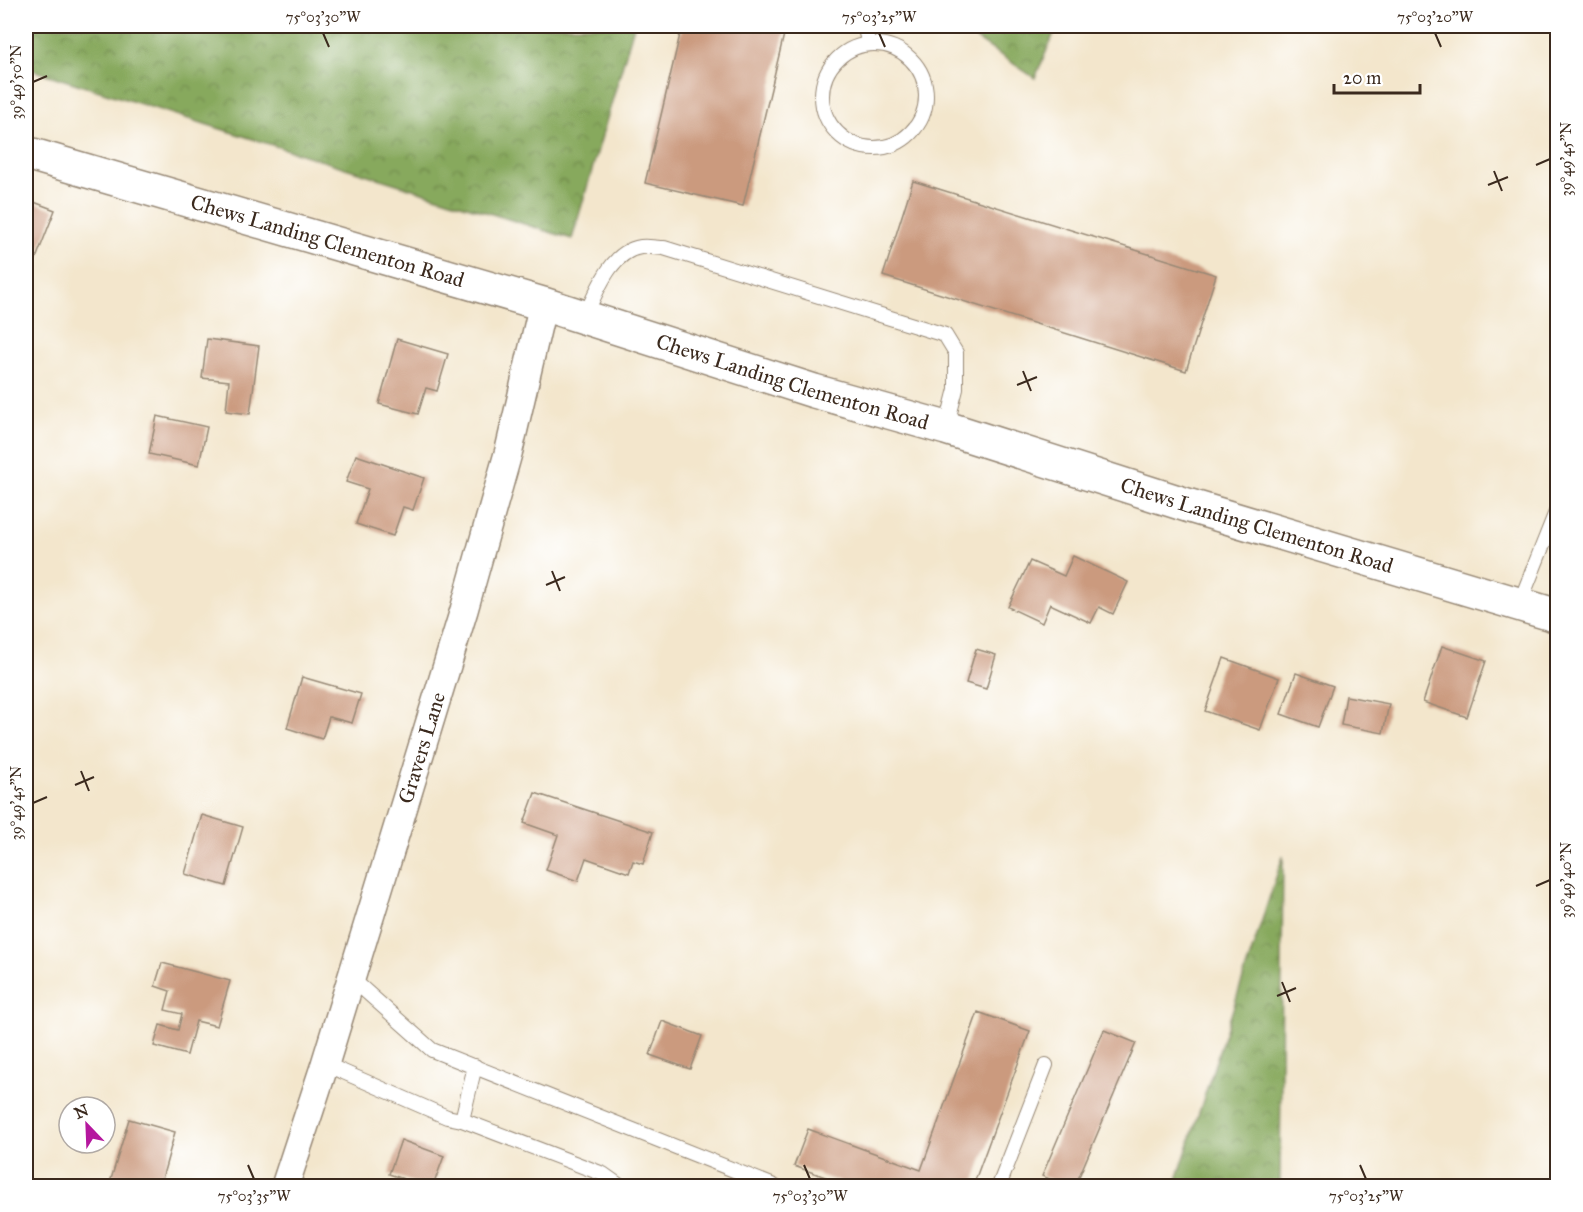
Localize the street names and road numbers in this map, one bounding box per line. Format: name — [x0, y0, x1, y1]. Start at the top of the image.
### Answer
street label: Chews Landing Clementon Road — [188, 189, 468, 293]
street label: Chews Landing Clementon Road — [653, 328, 932, 436]
street label: Chews Landing Clementon Road — [1117, 472, 1397, 579]
street label: Gravers Lane — [393, 689, 451, 807]

